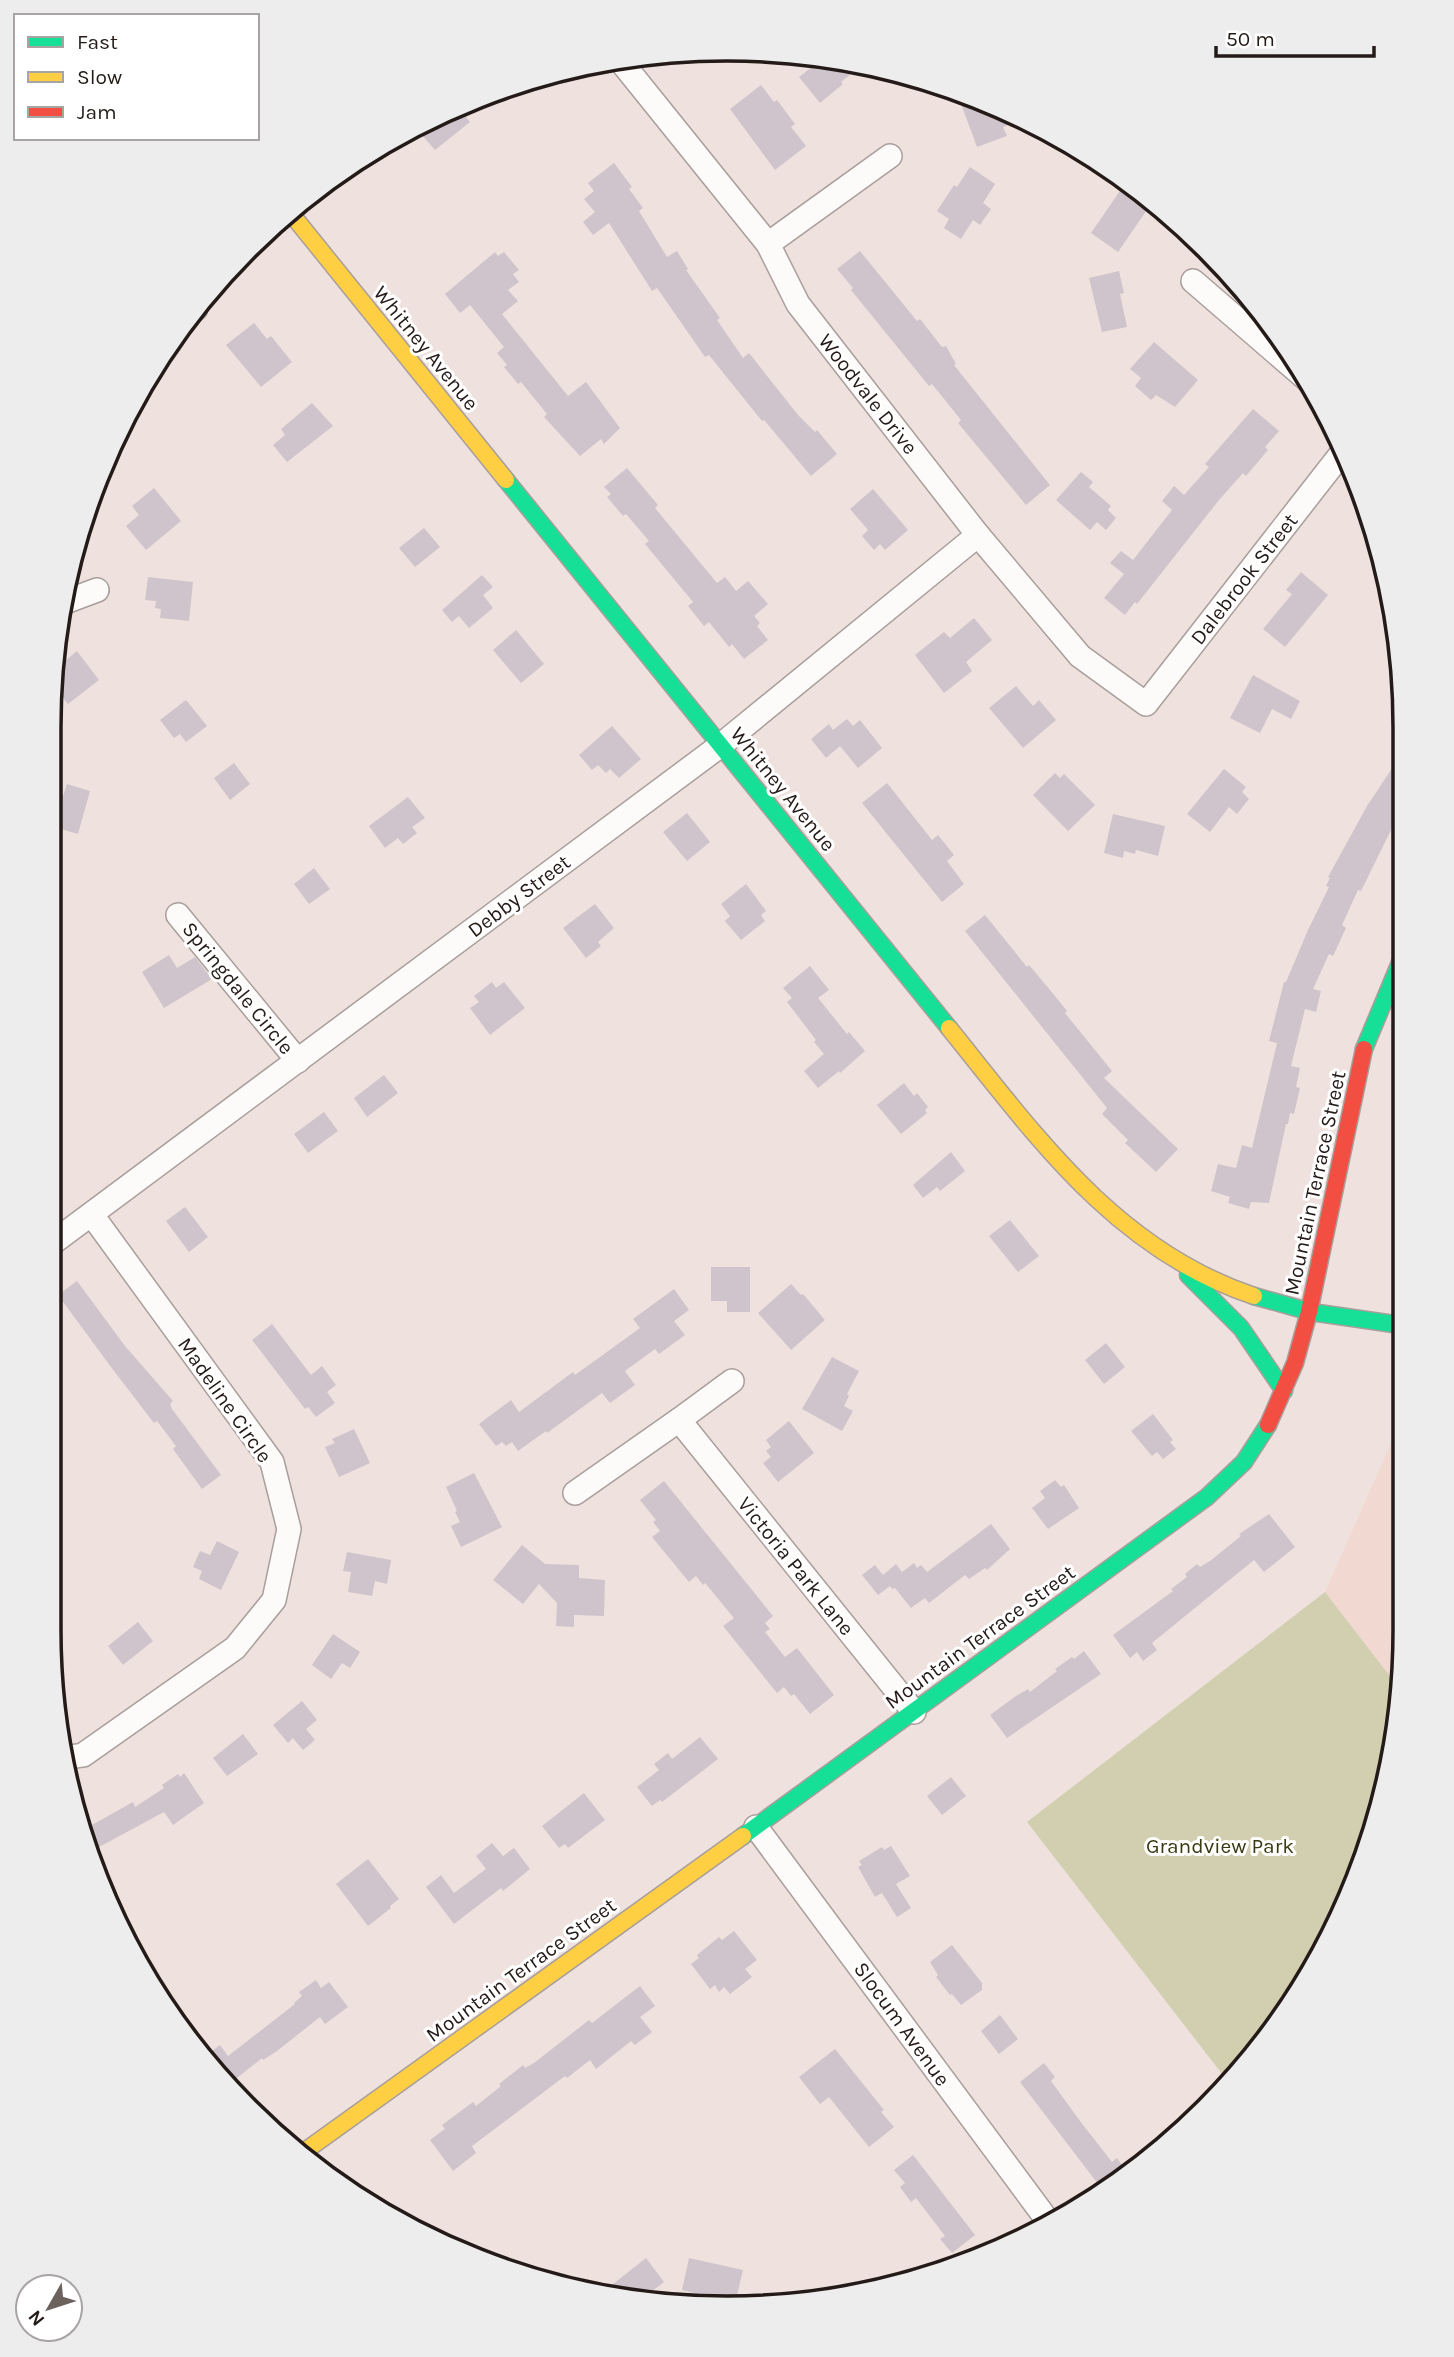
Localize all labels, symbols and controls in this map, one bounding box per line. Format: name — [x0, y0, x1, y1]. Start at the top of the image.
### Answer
legend — [14, 14, 259, 140]
scale bar — [1216, 14, 1374, 58]
text: 50 m — [1226, 27, 1275, 51]
text: Fast — [77, 30, 118, 54]
text: Slow — [77, 65, 122, 89]
text: Jam — [77, 100, 117, 124]
street label: Whitney Avenue — [369, 281, 483, 415]
street label: Woodvale Drive — [814, 329, 922, 459]
street label: Dalebrook Street — [1185, 509, 1303, 649]
street label: Whitney Avenue — [726, 722, 840, 856]
street label: Debby Street — [463, 850, 575, 942]
street label: Springdale Circle — [177, 917, 299, 1059]
street label: Mountain Terrace Street — [1279, 1069, 1351, 1297]
street label: Madeline Circle — [173, 1333, 277, 1467]
street label: Victoria Park Lane — [733, 1492, 859, 1640]
street label: Mountain Terrace Street — [880, 1560, 1080, 1714]
park label: Grandview Park — [1146, 1834, 1294, 1858]
street label: Mountain Terrace Street — [421, 1893, 621, 2047]
street label: Slocum Avenue — [849, 1957, 955, 2091]
north arrow — [14, 2273, 84, 2343]
text: N — [24, 2306, 49, 2330]

